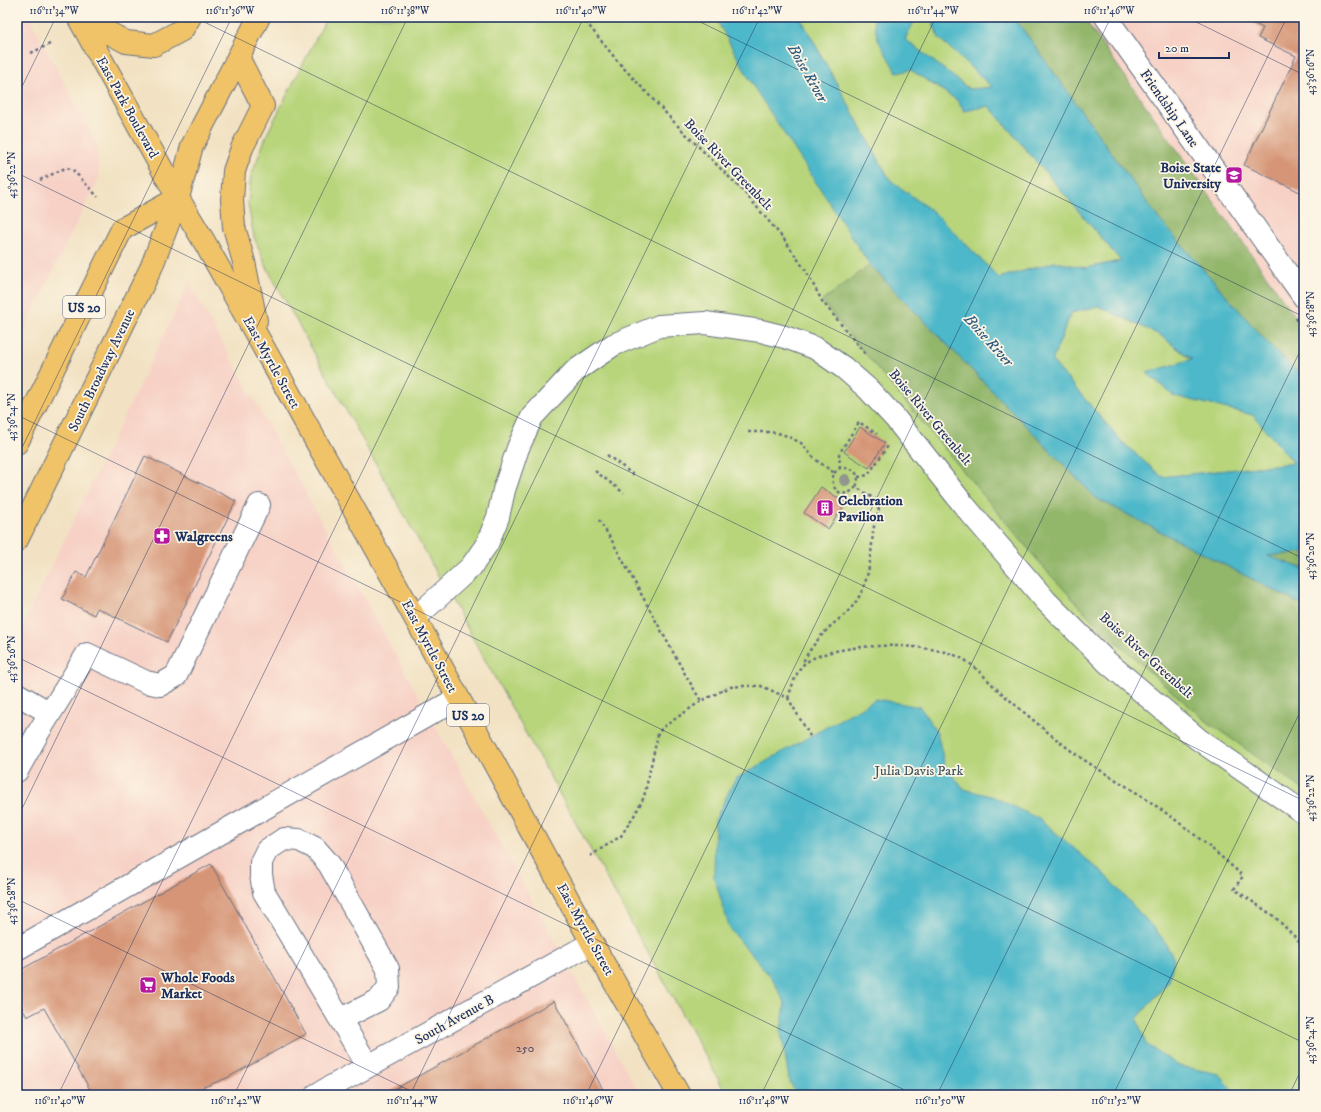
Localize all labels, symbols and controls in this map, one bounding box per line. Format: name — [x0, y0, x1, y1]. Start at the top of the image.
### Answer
text: 116°11'34"W — [29, 5, 79, 17]
text: 116°11'36"W — [206, 5, 255, 17]
text: 116°11'38"W — [381, 5, 430, 17]
text: 116°11'40"W — [556, 5, 607, 17]
text: 116°11'42"W — [732, 5, 783, 17]
text: 116°11'44"W — [907, 5, 959, 17]
text: 116°11'46"W — [1084, 5, 1135, 17]
scale bar — [1159, 34, 1229, 60]
water label: Boise River — [783, 40, 833, 107]
text: 20 m — [1165, 41, 1189, 56]
text: 43°36'16"N — [1305, 49, 1317, 95]
street label: East Park Boulevard — [92, 53, 163, 162]
street label: Friendship Lane — [1136, 66, 1203, 151]
street label: Boise River Greenbelt — [680, 115, 777, 215]
text: 43°36'22"N — [6, 151, 18, 199]
place label: Boise State University — [1160, 159, 1221, 193]
school or university icon: Boise State University — [1224, 165, 1244, 185]
text: 43°36'18"N — [1305, 291, 1317, 337]
road number: US 20 — [63, 296, 105, 318]
street label: South Broadway Avenue — [64, 306, 139, 435]
water label: Boise River — [959, 309, 1018, 372]
street label: East Myrtle Street — [238, 313, 304, 412]
street label: Boise River Greenbelt — [885, 366, 976, 470]
text: 43°36'24"N — [6, 393, 18, 441]
place label: Celebration Pavilion — [838, 492, 904, 526]
building icon: Celebration Pavilion — [815, 498, 835, 518]
pharmacy icon: Walgreens — [152, 526, 172, 546]
place label: Walgreens — [174, 528, 233, 546]
text: 43°36'20"N — [1305, 532, 1317, 580]
street label: East Myrtle Street — [397, 597, 461, 697]
street label: Boise River Greenbelt — [1095, 609, 1198, 703]
text: 43°36'26"N — [6, 635, 18, 683]
road number: US 20 — [447, 704, 489, 726]
park label: Julia Davis Park — [873, 762, 963, 780]
text: 43°36'22"N — [1305, 774, 1317, 822]
text: 43°36'28"N — [6, 877, 18, 925]
street label: East Myrtle Street — [552, 880, 618, 979]
place label: Whole Foods Market — [160, 969, 235, 1003]
supermarket icon: Whole Foods Market — [138, 975, 158, 995]
street label: South Avenue B — [412, 991, 497, 1049]
text: 43°36'24"N — [1305, 1016, 1317, 1064]
house number: 250 — [516, 1041, 534, 1056]
text: 116°11'40"W — [35, 1095, 86, 1107]
text: 116°11'42"W — [211, 1095, 262, 1107]
text: 116°11'44"W — [386, 1095, 438, 1107]
text: 116°11'46"W — [563, 1095, 614, 1107]
text: 116°11'48"W — [739, 1095, 790, 1107]
text: 116°11'50"W — [915, 1095, 966, 1107]
text: 116°11'52"W — [1091, 1095, 1142, 1107]

